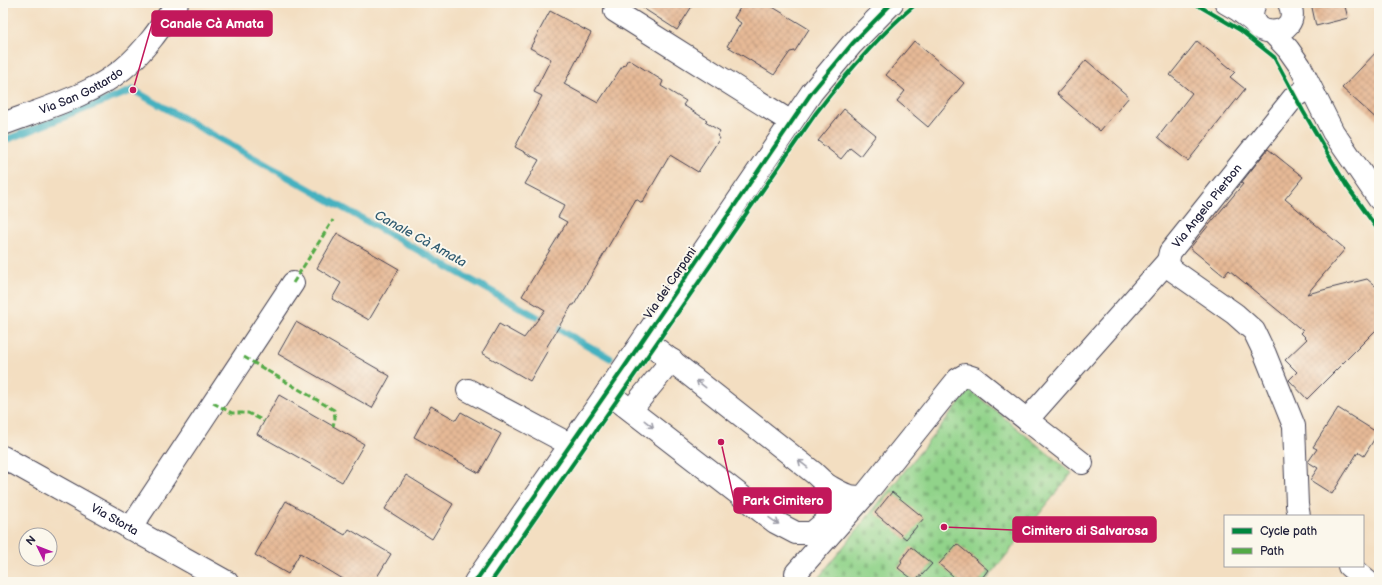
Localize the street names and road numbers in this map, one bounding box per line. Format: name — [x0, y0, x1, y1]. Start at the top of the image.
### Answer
street label: Via San Gottardo — [37, 65, 127, 118]
street label: Via Angelo Pierbon — [1169, 161, 1246, 251]
street label: Via dei Carpani — [641, 244, 700, 322]
street label: Via Storta — [88, 501, 141, 539]

